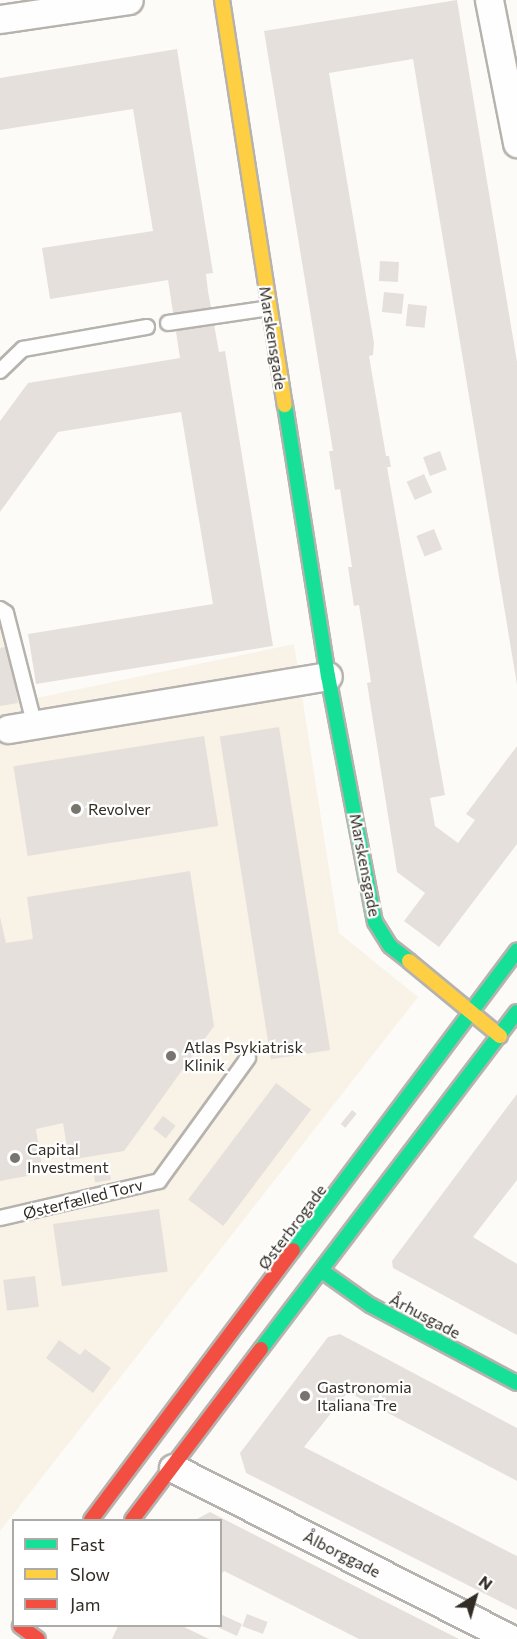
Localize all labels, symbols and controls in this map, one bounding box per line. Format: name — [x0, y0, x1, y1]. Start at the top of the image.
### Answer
street label: Marskensgade — [255, 285, 291, 391]
place label: Revolver — [88, 799, 151, 819]
marker: Revolver — [69, 802, 83, 816]
street label: Marskensgade — [346, 812, 384, 918]
place label: Atlas Psykiatrisk Klinik — [184, 1037, 303, 1075]
marker: Atlas Psykiatrisk Klinik — [162, 1047, 180, 1065]
place label: Capital Investment — [27, 1139, 109, 1177]
marker: Capital Investment — [8, 1151, 22, 1165]
street label: Østerfælled Torv — [21, 1175, 145, 1223]
street label: Østerbrogade — [254, 1181, 330, 1273]
street label: Århusgade — [386, 1289, 464, 1343]
place label: Gastronomia Italiana Tre — [317, 1377, 412, 1415]
marker: Gastronomia Italiana Tre — [298, 1389, 312, 1403]
legend — [12, 1519, 222, 1627]
street label: Ålborggade — [300, 1526, 384, 1582]
text: Fast — [70, 1533, 105, 1555]
text: Slow — [70, 1563, 110, 1585]
north arrow — [445, 1567, 505, 1627]
text: N — [476, 1571, 497, 1593]
text: Jam — [70, 1593, 100, 1615]

